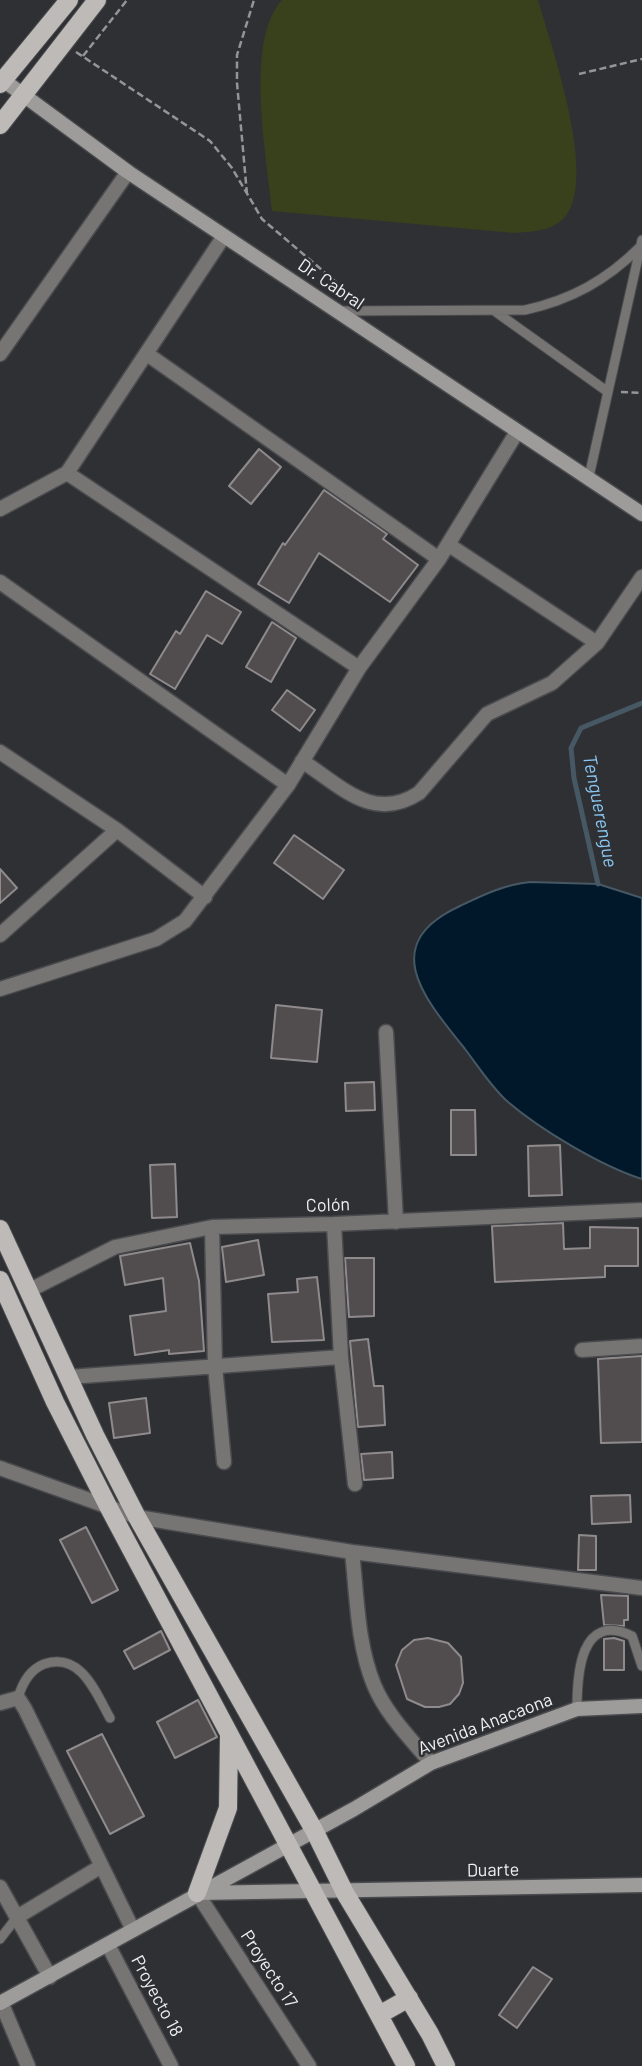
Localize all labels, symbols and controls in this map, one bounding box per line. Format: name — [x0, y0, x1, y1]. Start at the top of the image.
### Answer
street label: Dr. Cabral — [294, 254, 368, 314]
water label: Tenguerengue — [578, 753, 622, 869]
street label: Colón — [306, 1193, 350, 1217]
street label: Avenida Anacaona — [415, 1688, 555, 1760]
street label: Duarte — [467, 1859, 519, 1881]
street label: Proyecto 17 — [236, 1926, 302, 2012]
street label: Proyecto 18 — [127, 1952, 187, 2040]

